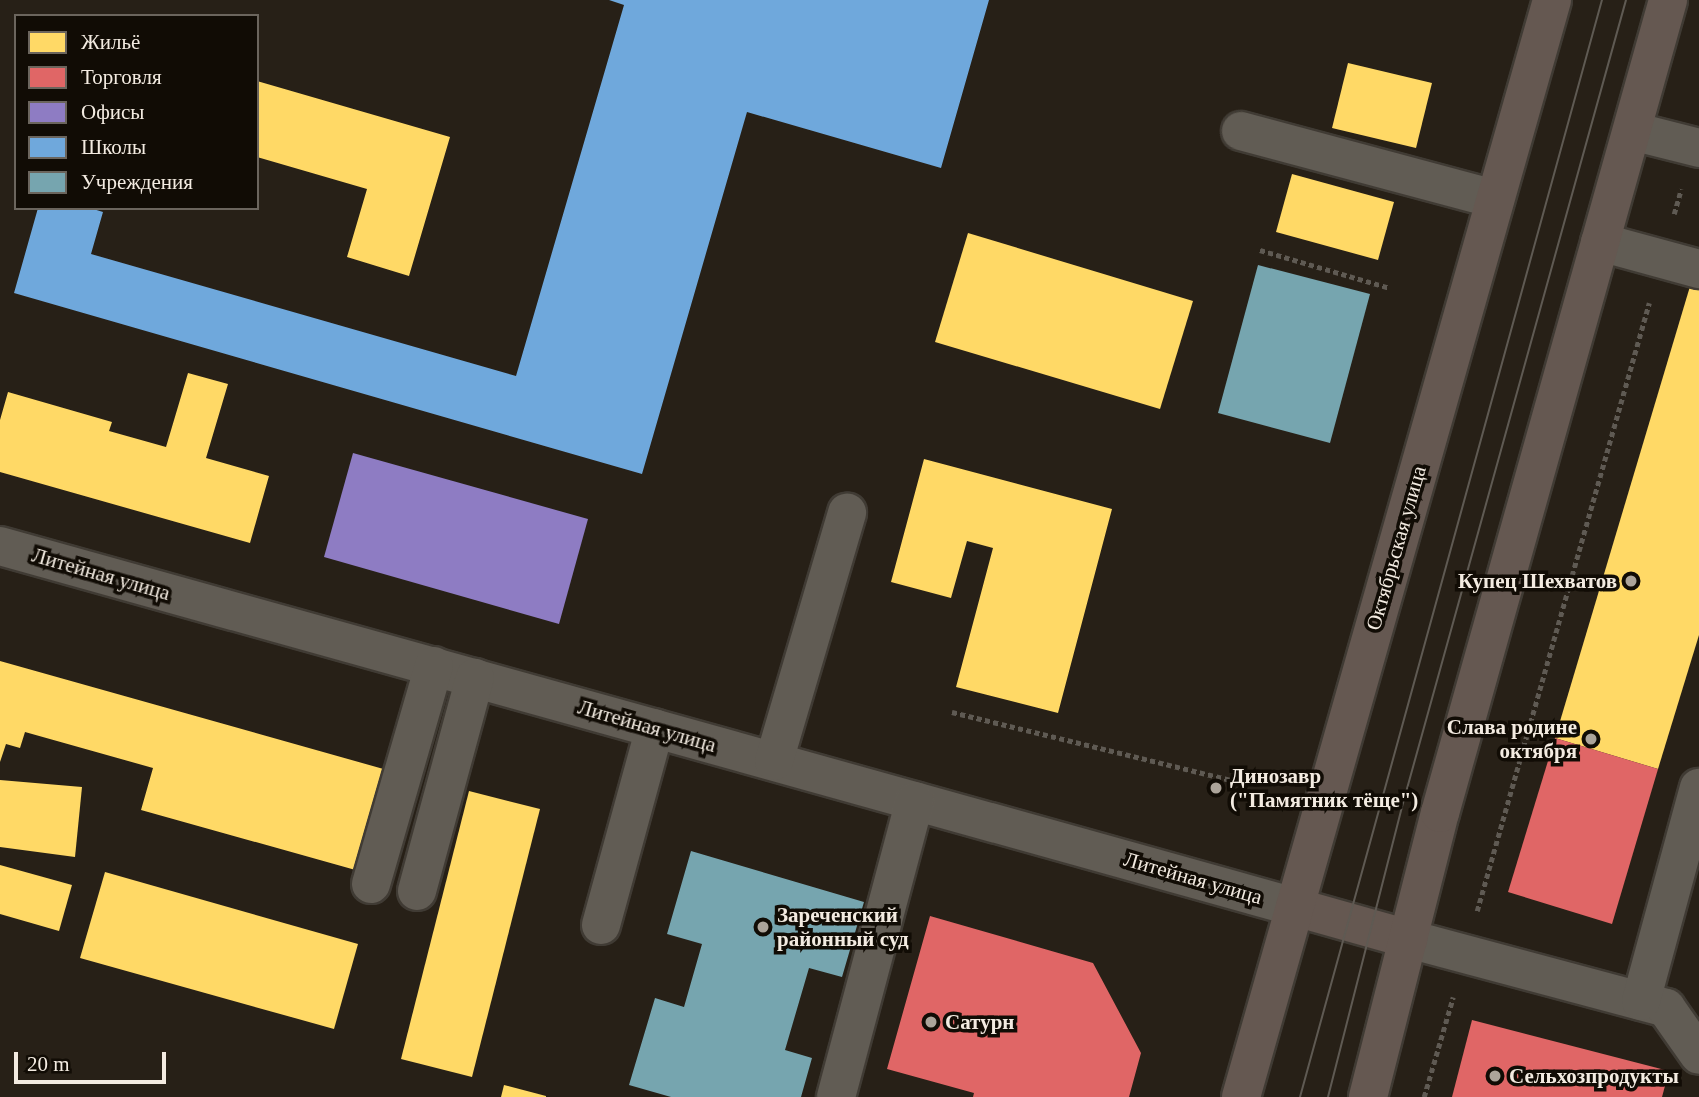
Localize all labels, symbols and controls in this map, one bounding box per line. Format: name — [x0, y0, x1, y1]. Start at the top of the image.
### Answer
legend — [14, 14, 259, 210]
text: Жильё — [81, 30, 140, 54]
text: Торговля — [81, 65, 162, 89]
text: Офисы — [81, 100, 144, 124]
text: Школы — [81, 135, 146, 159]
text: Учреждения — [81, 170, 193, 194]
street label: Октябрьская улица — [1360, 463, 1432, 633]
street label: Литейная улица — [29, 542, 173, 606]
place label: Купец Шехватов — [1458, 568, 1617, 594]
marker: Купец Шехватов — [1623, 573, 1639, 589]
street label: Литейная улица — [575, 694, 719, 758]
place label: Слава родине октября — [1447, 714, 1577, 764]
marker: Слава родине октября — [1583, 731, 1599, 747]
place label: Динозавр ("Памятник тёще") — [1230, 763, 1418, 813]
marker: Динозавр ("Памятник тёще") — [1208, 780, 1224, 796]
street label: Литейная улица — [1121, 846, 1265, 910]
place label: Зареченский районный суд — [777, 902, 909, 952]
marker: Зареченский районный суд — [755, 919, 771, 935]
place label: Сатурн — [945, 1009, 1014, 1035]
marker: Сатурн — [923, 1014, 939, 1030]
scale bar — [18, 1038, 170, 1082]
text: 20 m — [27, 1052, 70, 1076]
place label: Сельхозпродукты — [1509, 1063, 1679, 1089]
marker: Сельхозпродукты — [1487, 1068, 1503, 1084]

